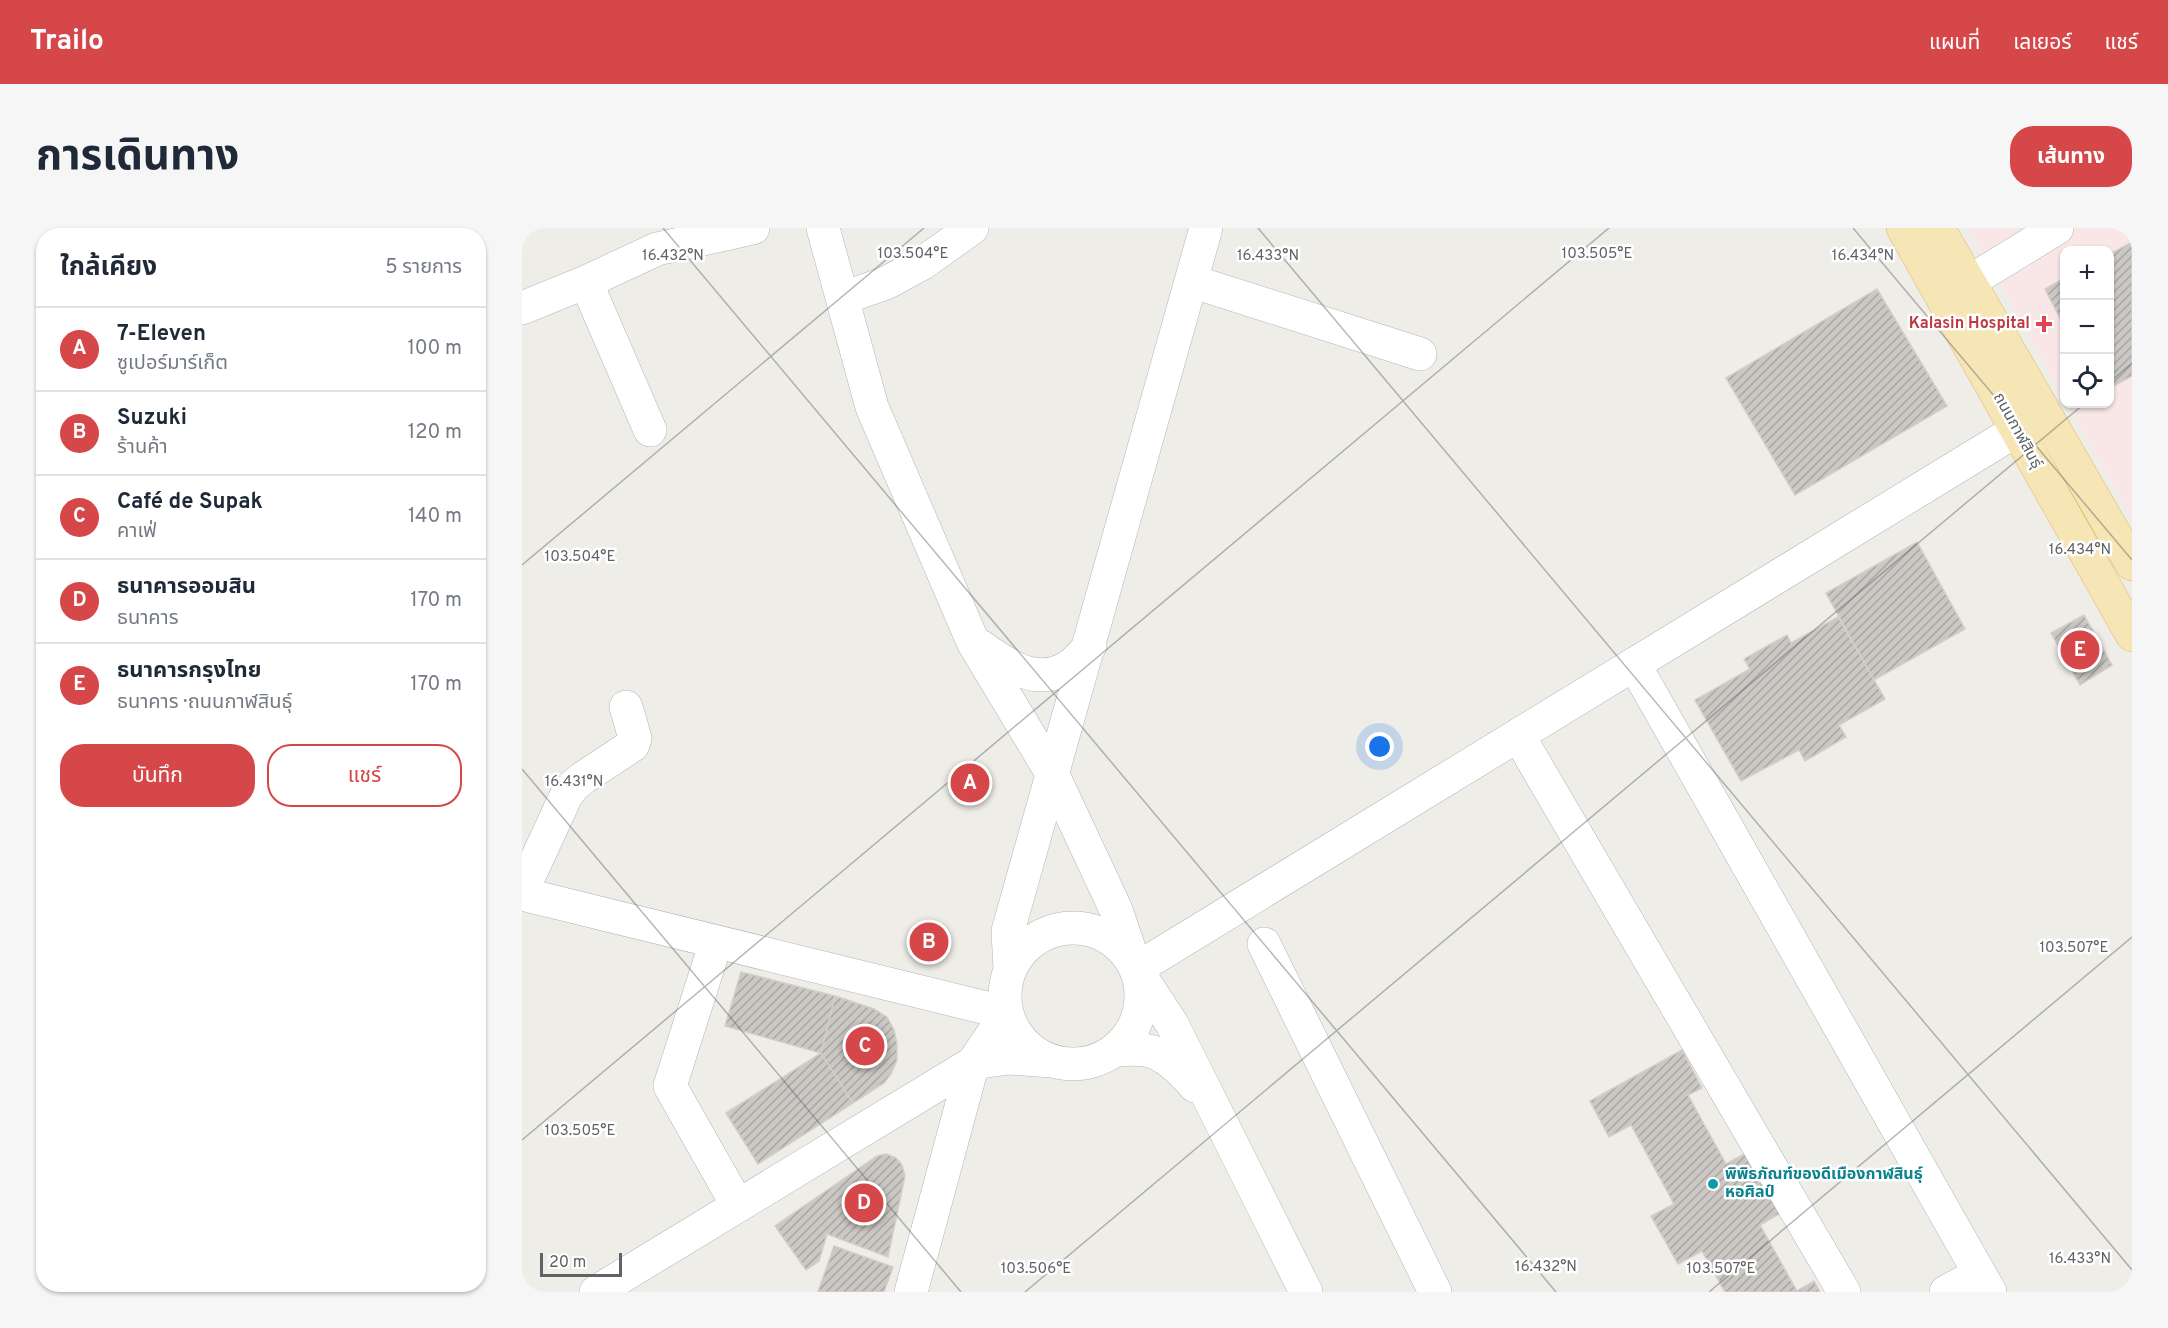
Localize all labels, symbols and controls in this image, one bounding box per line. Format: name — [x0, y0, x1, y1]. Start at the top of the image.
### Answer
text: Trailo — [30, 24, 104, 60]
text: แผนที่ — [1929, 30, 1980, 57]
text: เลเยอร์ — [2013, 30, 2072, 57]
text: แชร์ — [2105, 30, 2138, 57]
button: เส้นทาง — [2010, 126, 2132, 187]
text: การเดินทาง — [36, 132, 239, 185]
text: 103.504°E — [878, 245, 948, 264]
text: 103.505°E — [1562, 245, 1632, 264]
map controls — [2060, 246, 2114, 408]
button: + — [2060, 246, 2114, 300]
text: 16.432°N — [642, 247, 704, 266]
text: 16.433°N — [1237, 247, 1299, 266]
text: 16.434°N — [1832, 247, 1894, 266]
text: ใกล้เคียง — [60, 252, 157, 285]
text: 5 รายการ — [385, 255, 462, 281]
button: − — [2060, 300, 2114, 354]
place label: Kalasin Hospital — [1909, 314, 2030, 334]
marker: Kalasin Hospital — [2035, 315, 2053, 333]
text: 7-Eleven — [117, 321, 206, 348]
text: A — [72, 336, 87, 362]
text: 100 m — [407, 336, 462, 362]
text: ซูเปอร์มาร์เก็ต — [117, 351, 228, 377]
button: locate — [2060, 354, 2114, 408]
street label: ถนนกาฬสินธุ์ — [1988, 390, 2046, 473]
text: Suzuki — [117, 405, 187, 432]
text: B — [73, 420, 86, 446]
text: 120 m — [408, 420, 462, 446]
text: ร้านค้า — [117, 435, 168, 461]
text: Café de Supak — [117, 489, 263, 516]
text: C — [73, 504, 86, 530]
text: 140 m — [408, 504, 462, 530]
text: คาเฟ่ — [117, 519, 157, 545]
text: 16.434°N — [2049, 541, 2111, 560]
text: 103.504°E — [545, 548, 615, 567]
text: ธนาคารออมสิน — [117, 574, 256, 601]
text: D — [72, 588, 87, 614]
text: 170 m — [410, 588, 462, 614]
text: ธนาคาร — [117, 606, 178, 632]
pin: E — [2060, 628, 2100, 672]
text: ธนาคารกรุงไทย — [117, 658, 261, 685]
text: E — [73, 672, 86, 698]
text: 170 m — [410, 672, 462, 698]
text: ธนาคาร · ถนนกาฬสินธุ์ — [117, 690, 292, 716]
your location — [1365, 732, 1394, 761]
button: บันทึก — [60, 744, 255, 807]
button: แชร์ — [267, 744, 462, 807]
pin: A — [950, 760, 990, 806]
text: 16.431°N — [545, 773, 603, 792]
pin: B — [910, 920, 948, 964]
text: 103.507°E — [2040, 939, 2108, 958]
pin: C — [846, 1024, 884, 1068]
text: 103.505°E — [545, 1122, 615, 1141]
place label: พิพิธภัณฑ์ของดีเมืองกาฬสินธุ์ หอศิลป์ — [1725, 1165, 1923, 1203]
marker: พิพิธภัณฑ์ของดีเมืองกาฬสินธุ์ หอศิลป์ — [1706, 1177, 1720, 1191]
pin: D — [844, 1180, 884, 1226]
scale bar — [540, 1250, 622, 1278]
text: 16.433°N — [2049, 1250, 2111, 1269]
text: 20 m — [549, 1253, 586, 1273]
text: 16.432°N — [1515, 1258, 1577, 1277]
text: 103.506°E — [1001, 1260, 1071, 1279]
text: 103.507°E — [1687, 1260, 1755, 1279]

